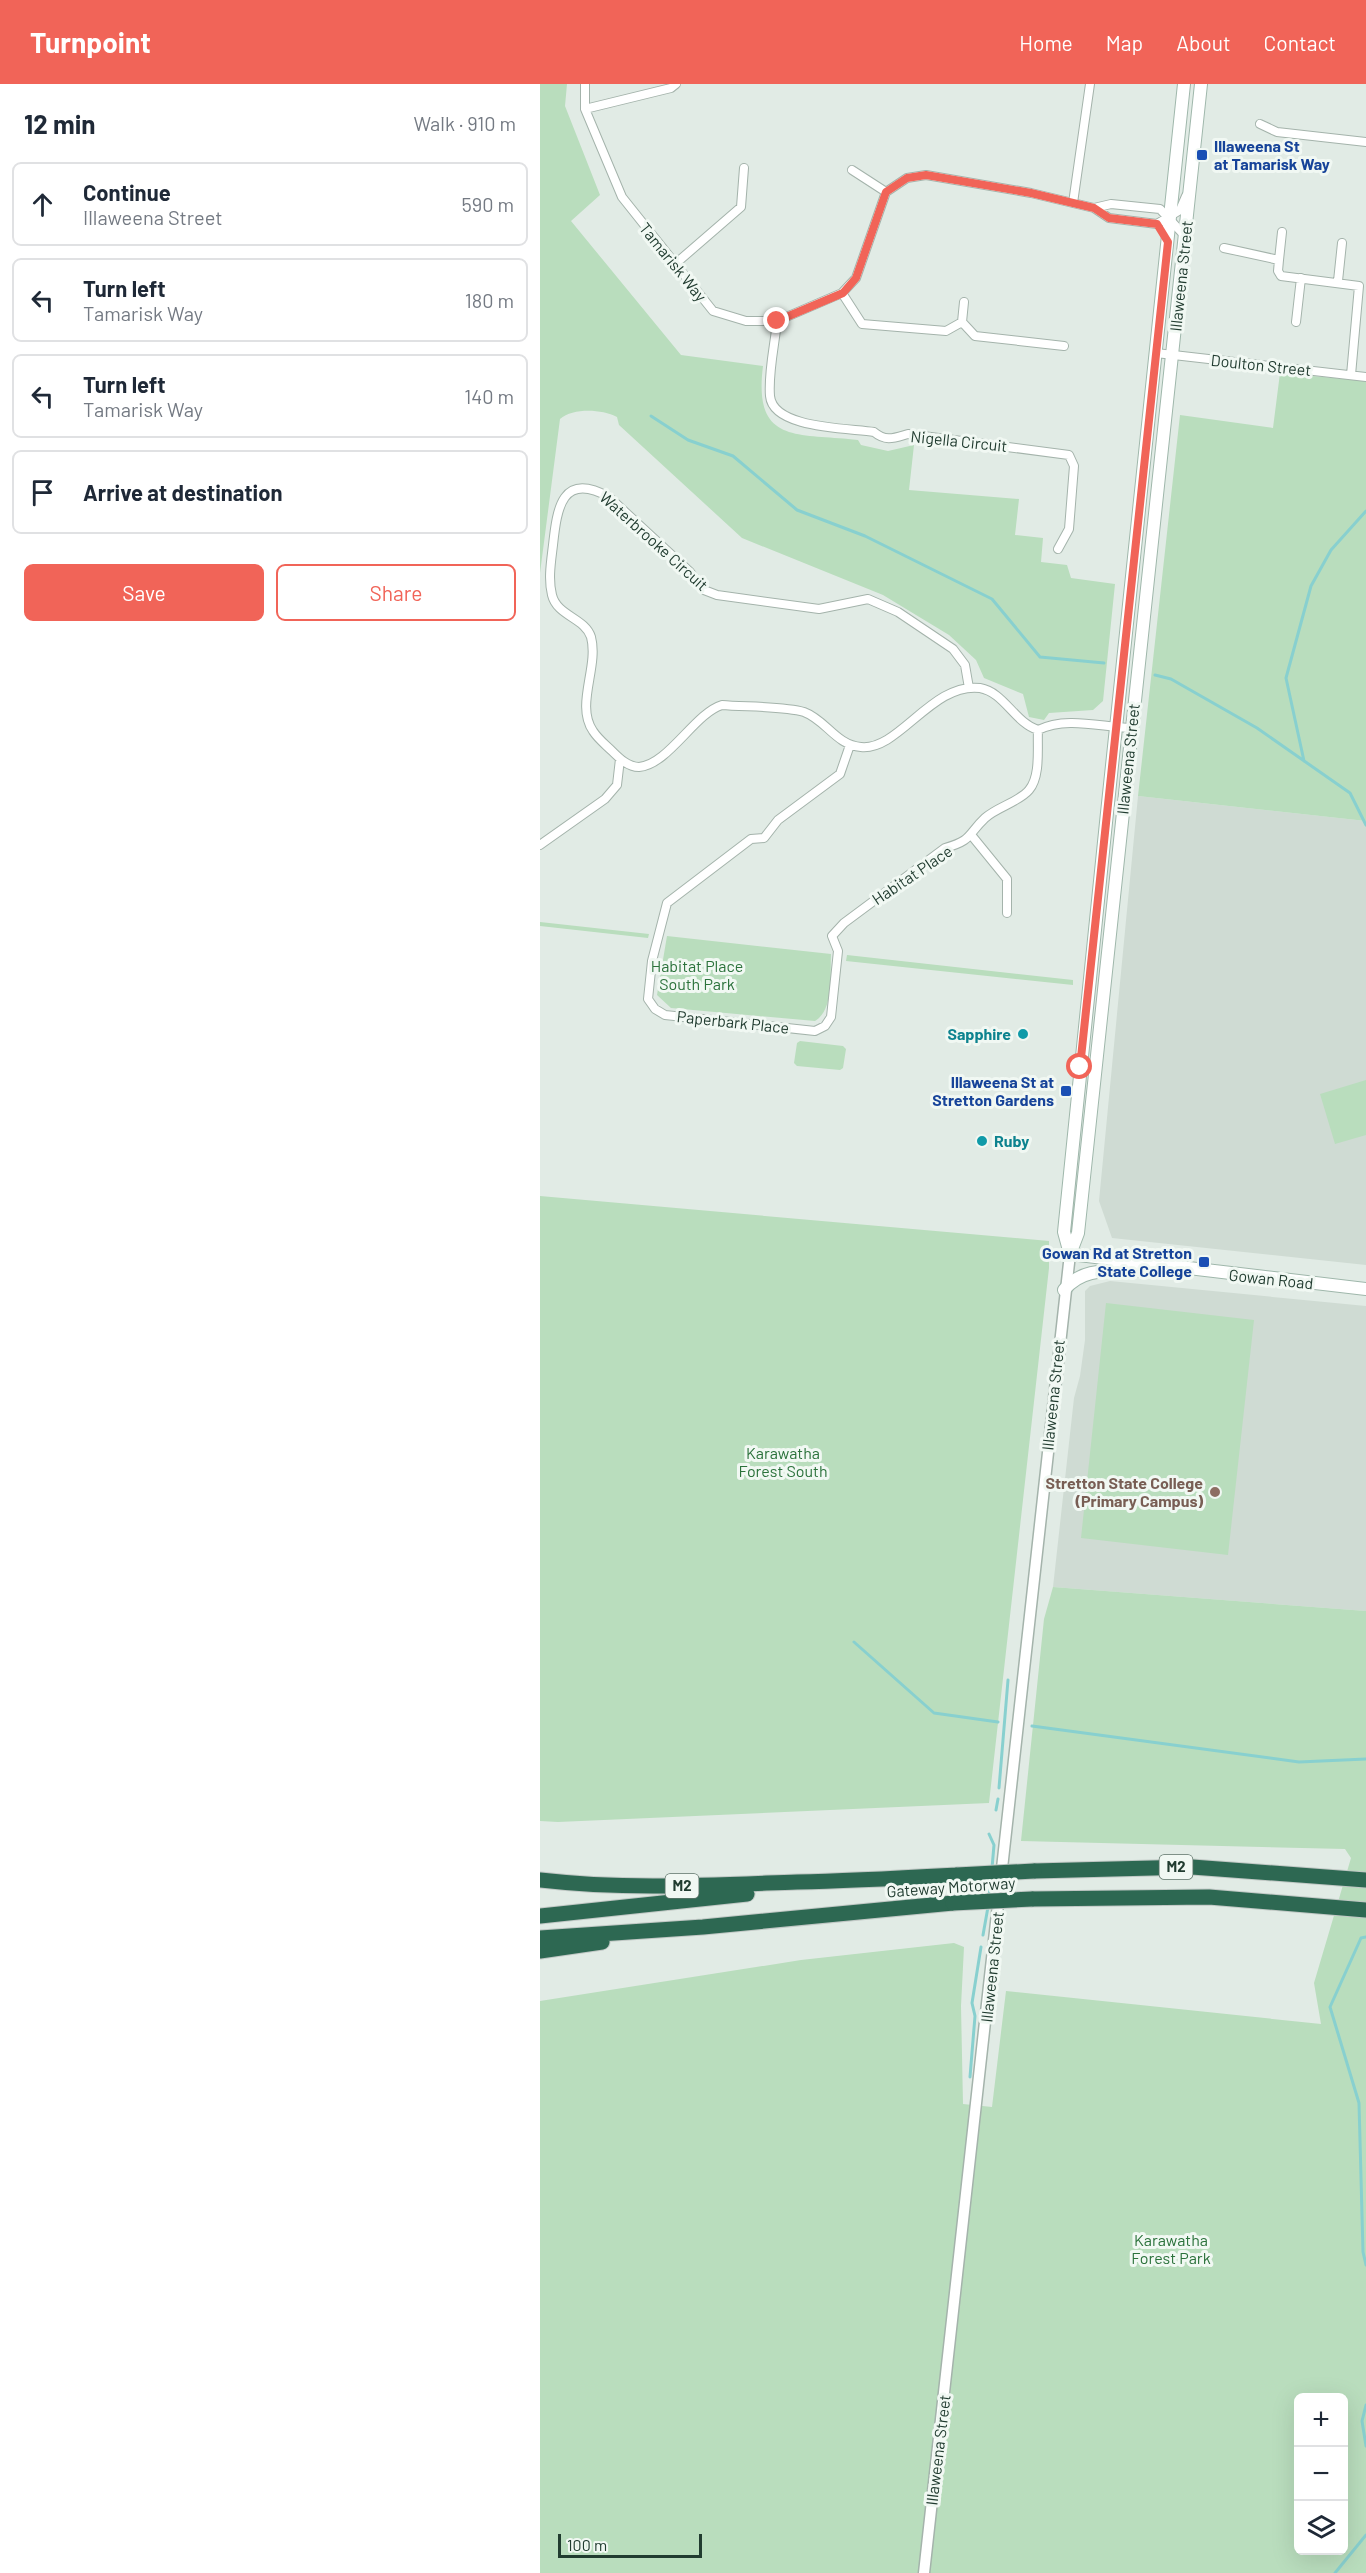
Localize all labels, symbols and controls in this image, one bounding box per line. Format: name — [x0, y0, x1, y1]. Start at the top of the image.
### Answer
text: Turnpoint — [30, 25, 151, 59]
text: Home — [1019, 30, 1073, 55]
text: Map — [1106, 30, 1143, 55]
text: About — [1176, 30, 1231, 55]
text: Contact — [1264, 30, 1336, 55]
text: 12 min — [24, 108, 96, 139]
text: Walk · 910 m — [413, 111, 516, 135]
place label: Illaweena St at Tamarisk Way — [1214, 136, 1330, 173]
marker: Illaweena St at Tamarisk Way — [1195, 148, 1209, 162]
text: Continue — [83, 179, 171, 205]
icon: ahead — [26, 188, 59, 221]
text: 590 m — [461, 192, 514, 216]
text: Illaweena Street — [83, 205, 222, 229]
street label: Tamarisk Way — [636, 218, 711, 305]
street label: Illaweena Street — [1165, 219, 1196, 332]
text: Turn left — [83, 275, 166, 301]
icon: left — [26, 284, 59, 317]
text: 180 m — [465, 288, 514, 312]
text: Tamarisk Way — [83, 301, 203, 325]
route end — [763, 307, 789, 333]
street label: Doulton Street — [1210, 350, 1312, 379]
text: Turn left — [83, 371, 166, 397]
icon: left — [26, 380, 59, 413]
text: 140 m — [464, 384, 514, 408]
text: Tamarisk Way — [83, 397, 203, 421]
street label: Nigella Circuit — [910, 426, 1008, 455]
icon: arrive — [26, 476, 59, 509]
text: Arrive at destination — [83, 479, 282, 505]
street label: Waterbrooke Circuit — [596, 487, 712, 594]
button: Save — [24, 564, 264, 621]
button: Share — [276, 564, 516, 621]
street label: Illaweena Street — [1112, 702, 1143, 815]
street label: Habitat Place — [868, 841, 955, 908]
park label: Habitat Place South Park — [651, 956, 743, 993]
street label: Paperbark Place — [676, 1006, 790, 1037]
place label: Sapphire — [947, 1024, 1011, 1043]
marker: Sapphire — [1016, 1027, 1030, 1041]
route start — [1066, 1053, 1092, 1079]
place label: Illaweena St at Stretton Gardens — [932, 1072, 1054, 1109]
marker: Illaweena St at Stretton Gardens — [1059, 1084, 1073, 1098]
place label: Ruby — [994, 1131, 1029, 1150]
marker: Ruby — [975, 1134, 989, 1148]
place label: Gowan Rd at Stretton State College — [1042, 1243, 1192, 1280]
marker: Gowan Rd at Stretton State College — [1197, 1255, 1211, 1269]
street label: Gowan Road — [1228, 1265, 1314, 1292]
street label: Illaweena Street — [1037, 1338, 1068, 1451]
park label: Karawatha Forest South — [738, 1443, 828, 1480]
place label: Stretton State College (Primary Campus) — [1045, 1473, 1203, 1510]
marker: Stretton State College (Primary Campus) — [1208, 1485, 1222, 1499]
road number: M2 — [1160, 1855, 1192, 1879]
street label: Gateway Motorway — [886, 1872, 1017, 1900]
road number: M2 — [666, 1874, 698, 1898]
street label: Illaweena Street — [976, 1910, 1007, 2023]
park label: Karawatha Forest Park — [1131, 2230, 1211, 2267]
street label: Illaweena Street — [921, 2393, 954, 2506]
map controls — [1294, 2393, 1348, 2555]
button: + — [1294, 2393, 1348, 2447]
button: − — [1294, 2447, 1348, 2501]
button: layers — [1294, 2501, 1348, 2555]
scale bar — [558, 2531, 702, 2558]
text: 100 m — [567, 2535, 607, 2554]

